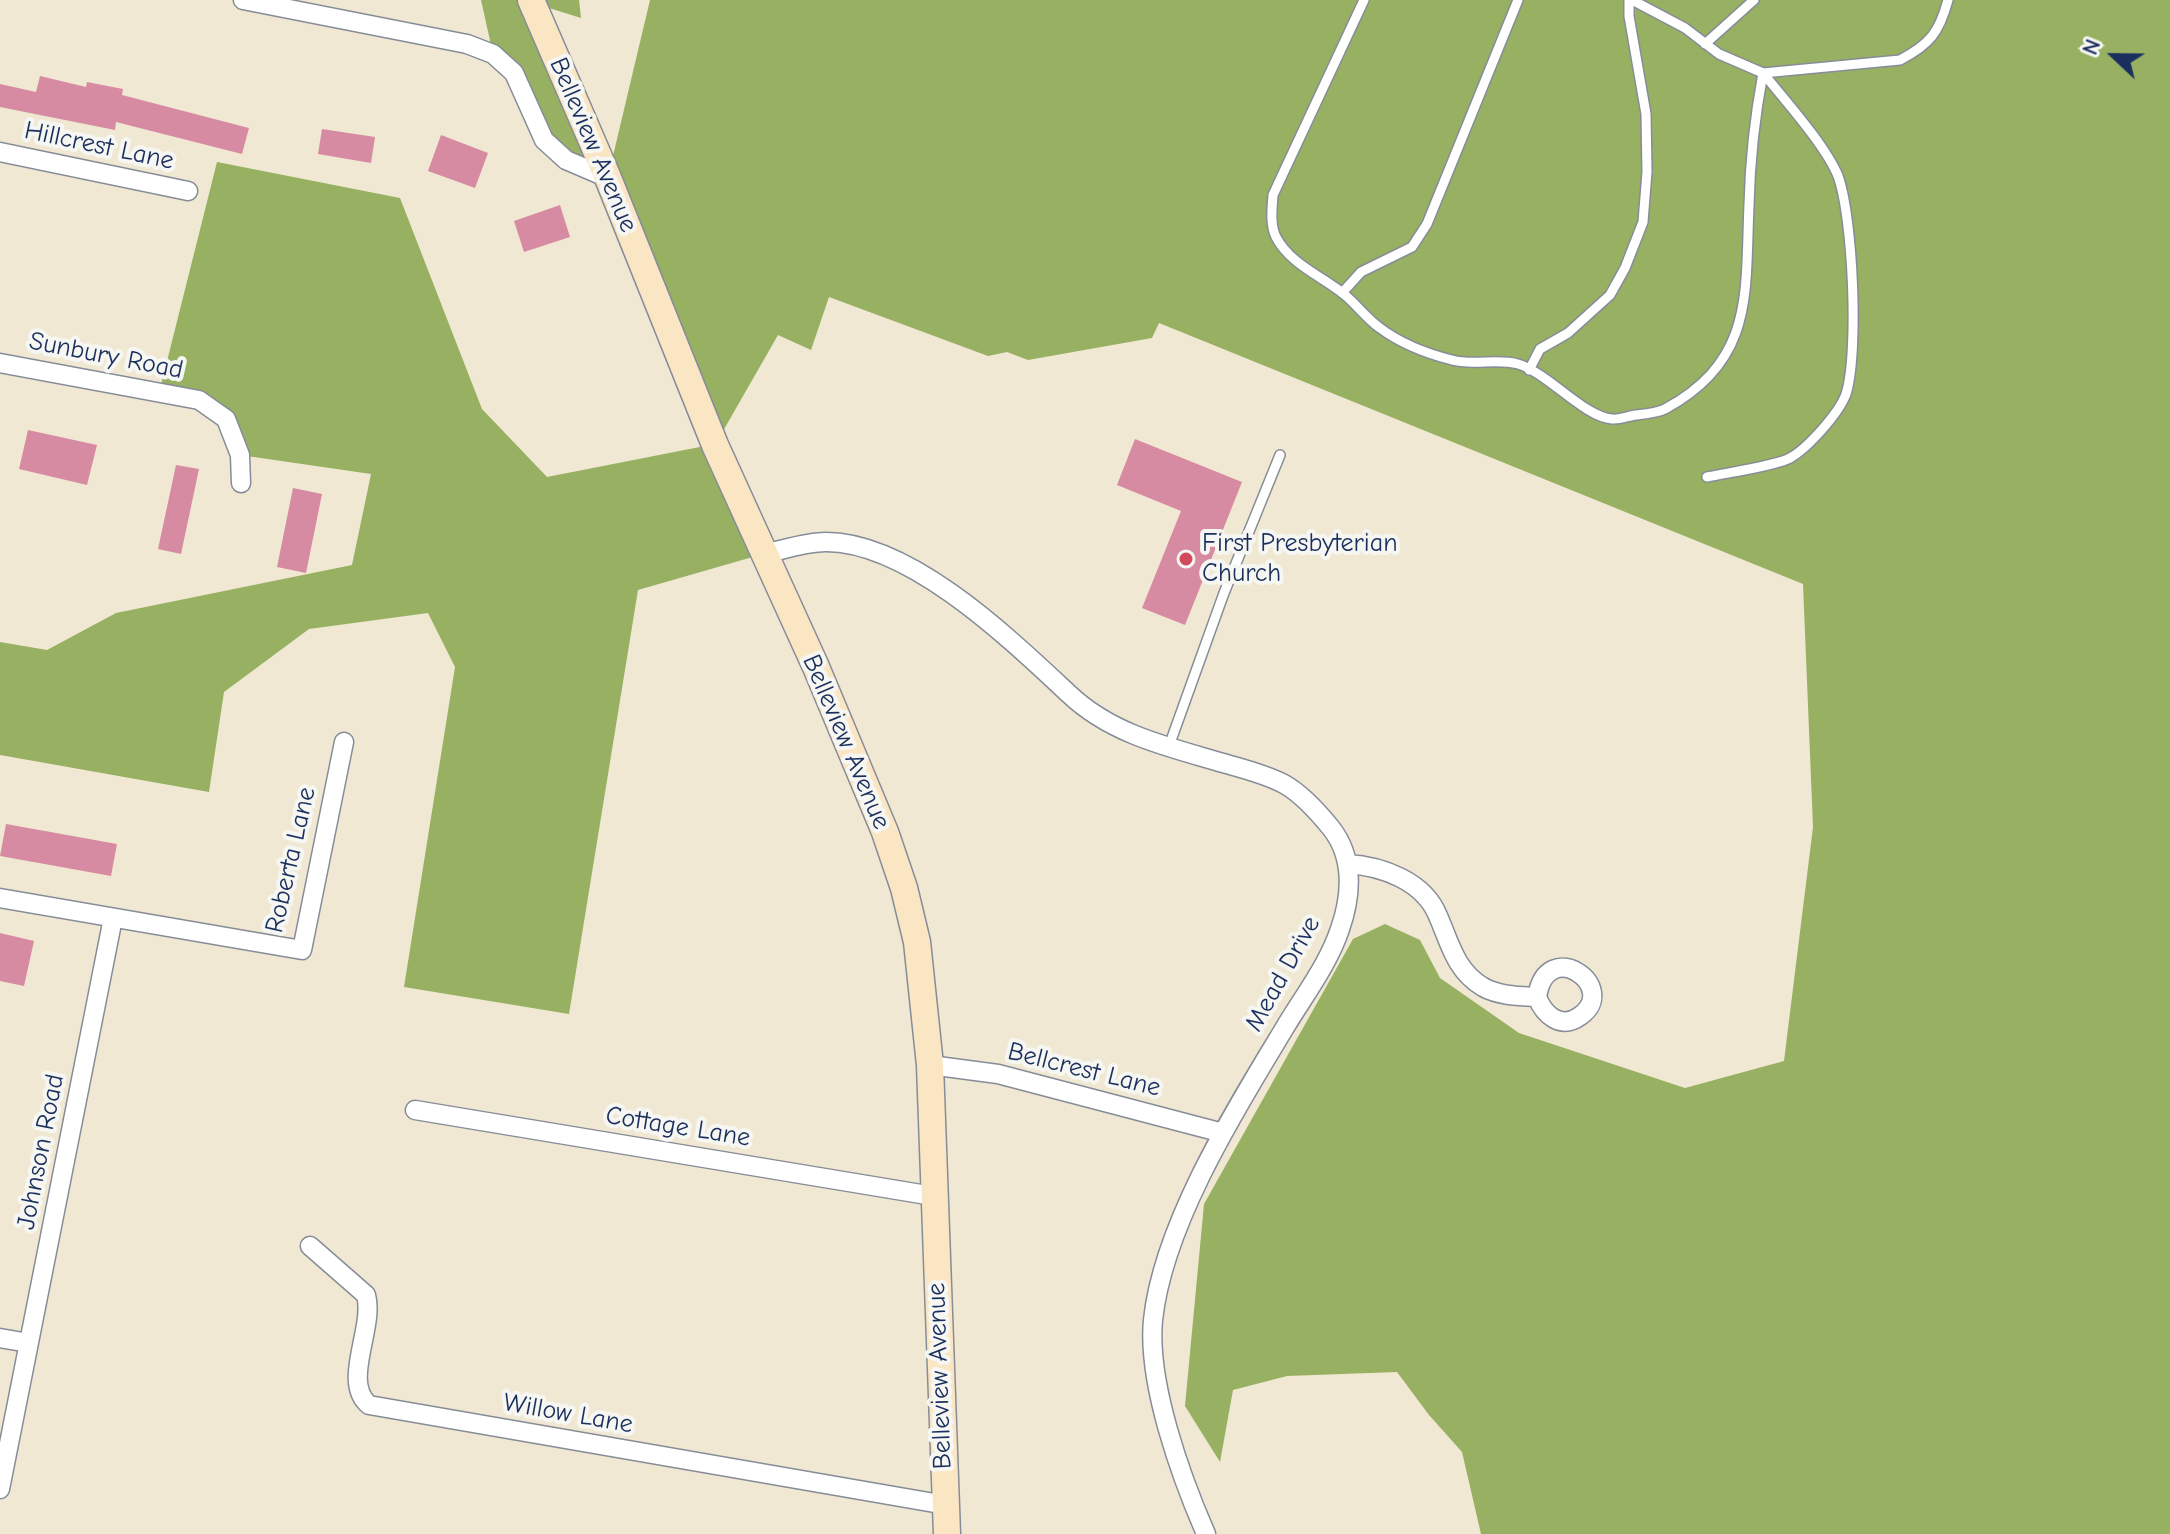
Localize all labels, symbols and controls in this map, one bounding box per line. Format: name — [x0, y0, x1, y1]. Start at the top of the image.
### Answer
north arrow — [2074, 16, 2154, 96]
text: N — [2077, 35, 2106, 59]
street label: Belleview Avenue — [542, 53, 644, 237]
street label: Hillcrest Lane — [22, 115, 176, 177]
street label: Sunbury Road — [26, 326, 186, 386]
place label: First Presbyterian Church — [1202, 528, 1398, 590]
marker: First Presbyterian Church — [1177, 550, 1195, 568]
street label: Belleview Avenue — [795, 650, 897, 834]
street label: Roberta Lane — [259, 784, 323, 936]
street label: Mead Drive — [1239, 911, 1327, 1037]
street label: Bellcrest Lane — [1004, 1036, 1164, 1104]
street label: Johnson Road — [11, 1072, 71, 1232]
street label: Cottage Lane — [604, 1100, 752, 1154]
street label: Belleview Avenue — [921, 1282, 959, 1470]
street label: Willow Lane — [501, 1387, 635, 1441]

